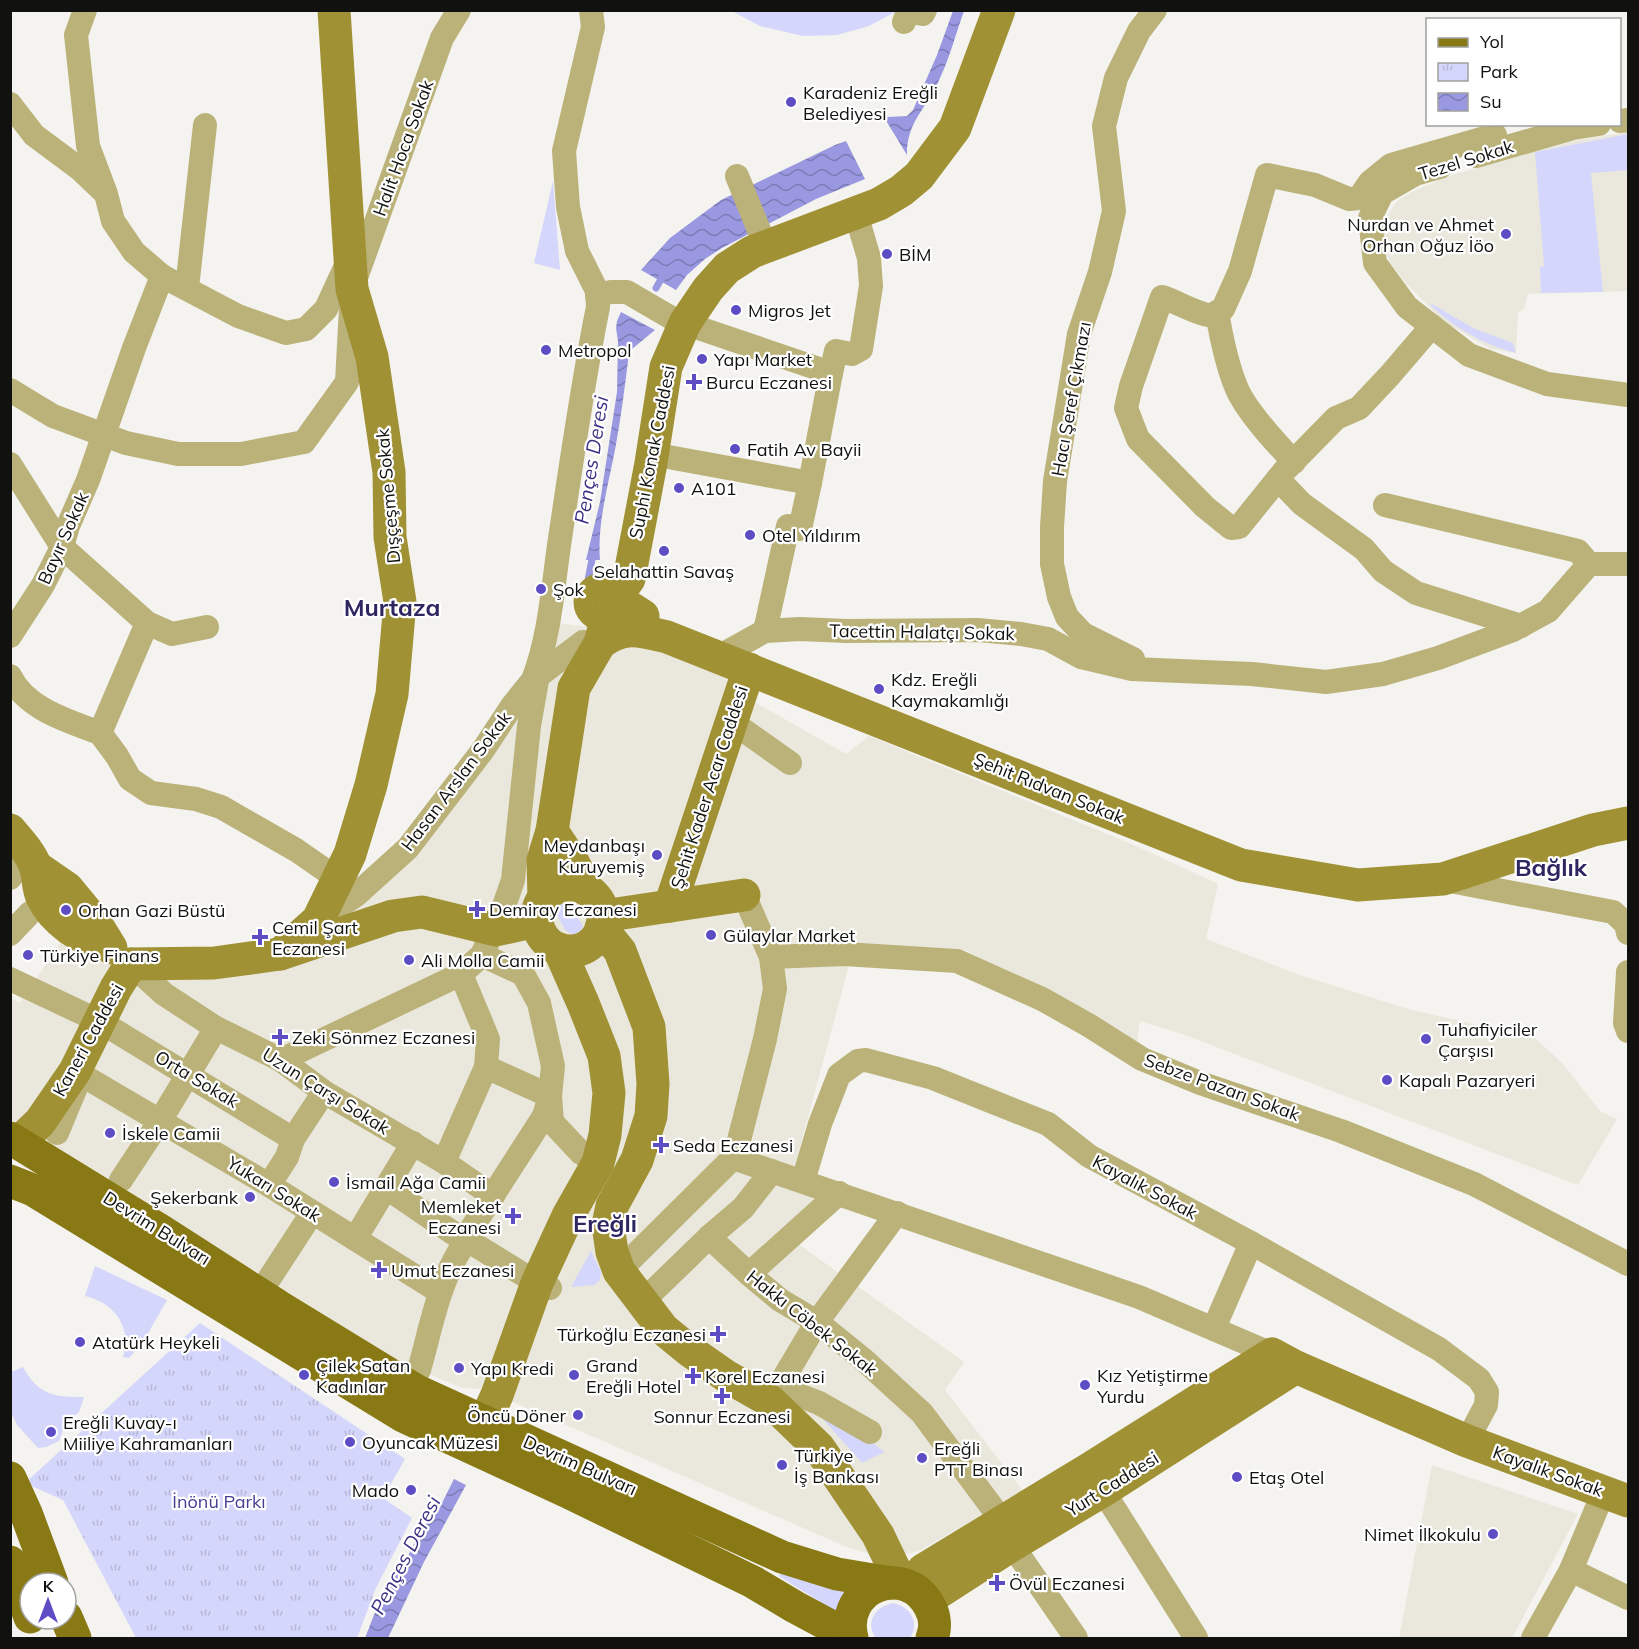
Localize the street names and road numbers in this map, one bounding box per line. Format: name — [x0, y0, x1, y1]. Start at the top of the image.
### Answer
street label: Halit Hoca Sokak — [368, 76, 439, 219]
street label: Tezel Sokak — [1416, 134, 1517, 185]
street label: Hacı Şeref Çıkmazı — [1046, 320, 1096, 478]
street label: Suphi Konak Caddesi — [624, 363, 680, 541]
street label: Dışçeşme Sokak — [371, 427, 405, 564]
street label: Bayır Sokak — [32, 488, 94, 588]
street label: Tacettin Halatçı Sokak — [829, 619, 1016, 645]
street label: Şehit Kader Acar Caddesi — [665, 682, 753, 892]
street label: Hasan Arslan Sokak — [396, 706, 517, 856]
street label: Şehit Rıdvan Sokak — [970, 747, 1128, 829]
street label: Kaneri Caddesi — [48, 980, 128, 1100]
street label: Uzun Çarşı Sokak — [258, 1043, 395, 1140]
street label: Orta Sokak — [151, 1045, 244, 1113]
street label: Sebze Pazarı Sokak — [1141, 1048, 1304, 1126]
street label: Kayalık Sokak — [1089, 1150, 1202, 1225]
street label: Yukarı Sokak — [222, 1151, 326, 1227]
street label: Devrim Bulvarı — [99, 1186, 215, 1270]
street label: Hakkı Cöbek Sokak — [742, 1265, 882, 1382]
street label: Devrim Bulvarı — [520, 1430, 640, 1500]
street label: Kayalık Sokak — [1490, 1440, 1607, 1502]
street label: Yurt Caddesi — [1060, 1446, 1163, 1522]

